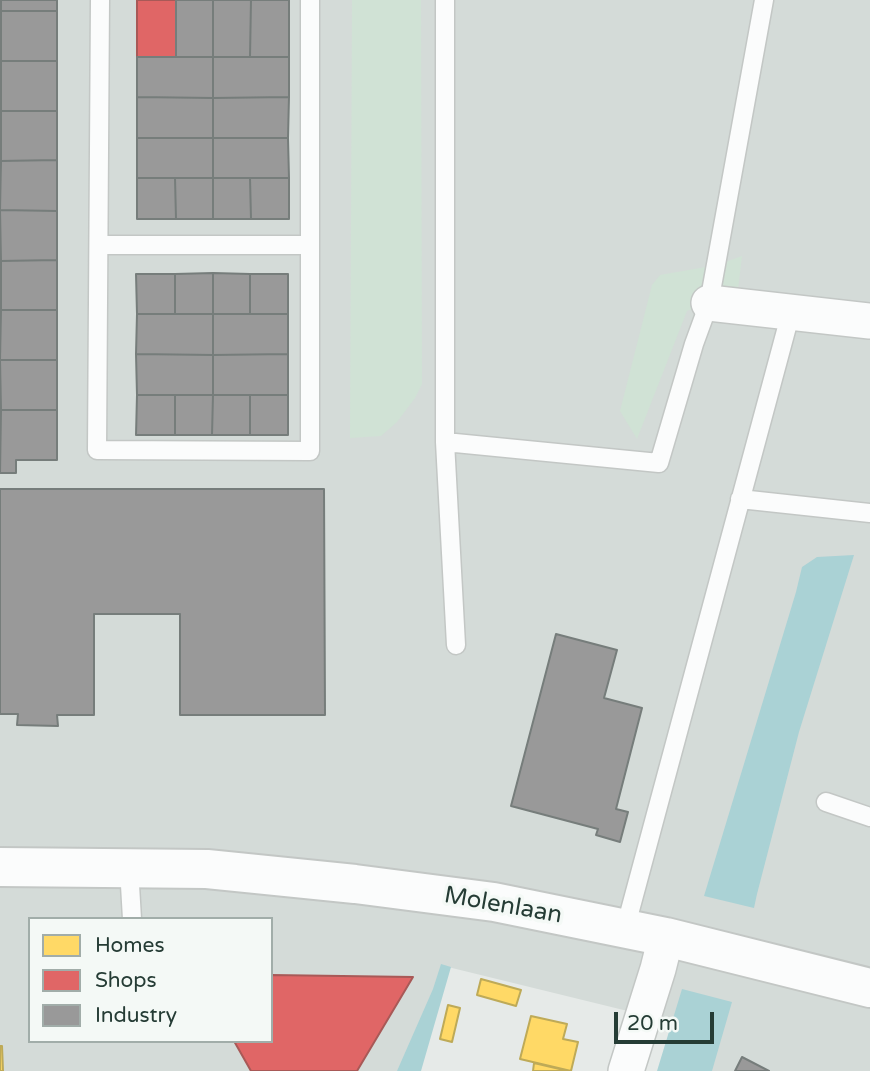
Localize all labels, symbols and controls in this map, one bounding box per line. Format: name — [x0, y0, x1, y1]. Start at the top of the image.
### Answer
street label: Molenlaan — [442, 881, 564, 931]
legend — [28, 917, 273, 1043]
text: Homes — [95, 933, 165, 958]
text: Shops — [95, 968, 157, 993]
scale bar — [618, 998, 718, 1042]
text: Industry — [95, 1003, 177, 1028]
text: 20 m — [627, 1011, 678, 1036]

